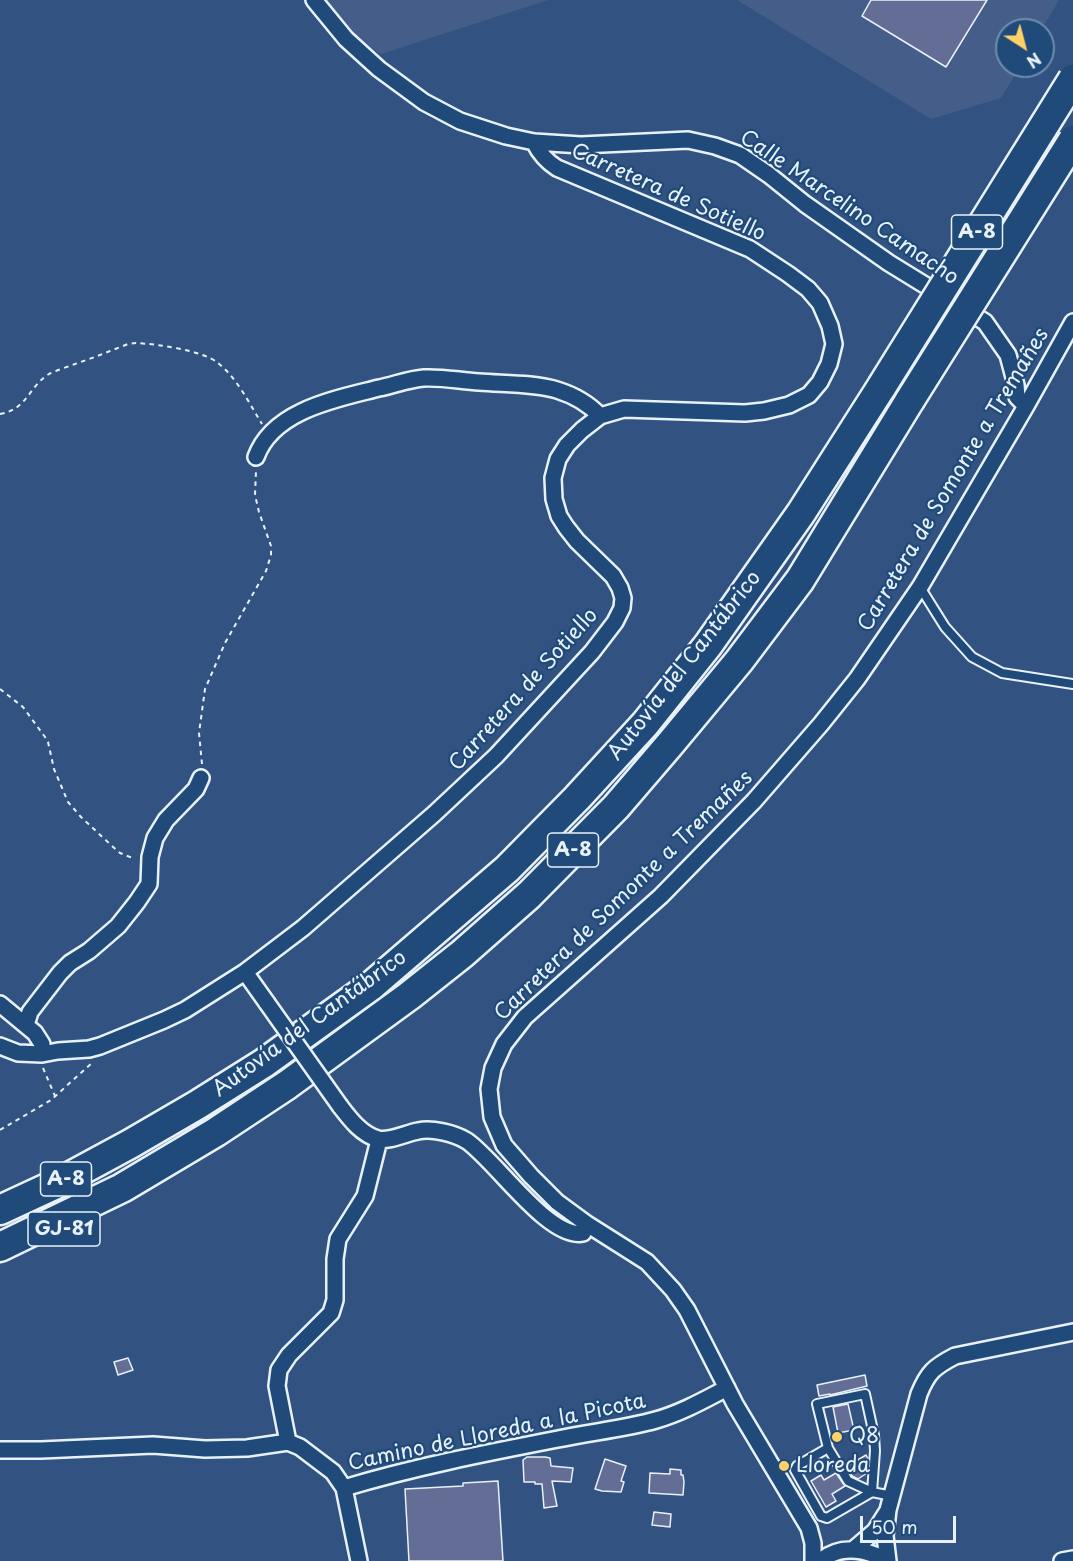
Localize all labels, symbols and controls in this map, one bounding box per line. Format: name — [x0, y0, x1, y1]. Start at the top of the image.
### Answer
north arrow — [995, 18, 1055, 78]
text: N — [1022, 48, 1047, 74]
street label: Calle Marcelino Camacho — [735, 125, 963, 291]
street label: Carretera de Sotiello — [567, 139, 769, 247]
road number: A-8 — [952, 215, 1002, 249]
street label: Carretera de Somonte a Tremañes — [853, 324, 1055, 636]
street label: Autovía del Cantábrico — [603, 566, 767, 766]
street label: Carretera de Sotiello — [444, 603, 604, 777]
street label: Carretera de Somonte a Tremañes — [490, 766, 758, 1026]
road number: A-8 — [548, 833, 598, 867]
street label: Autovía del Cantábrico — [208, 945, 412, 1103]
road number: A-8 — [40, 1162, 92, 1196]
road number: GJ-81 — [28, 1212, 100, 1246]
street label: Camino de Lloreda a la Picota — [346, 1389, 648, 1477]
place label: Q8 — [849, 1424, 879, 1450]
marker: Q8 — [830, 1430, 844, 1444]
place label: Lloreda — [796, 1453, 870, 1479]
marker: Lloreda — [777, 1459, 791, 1473]
scale bar — [863, 1504, 959, 1542]
text: 50 m — [871, 1513, 918, 1540]

